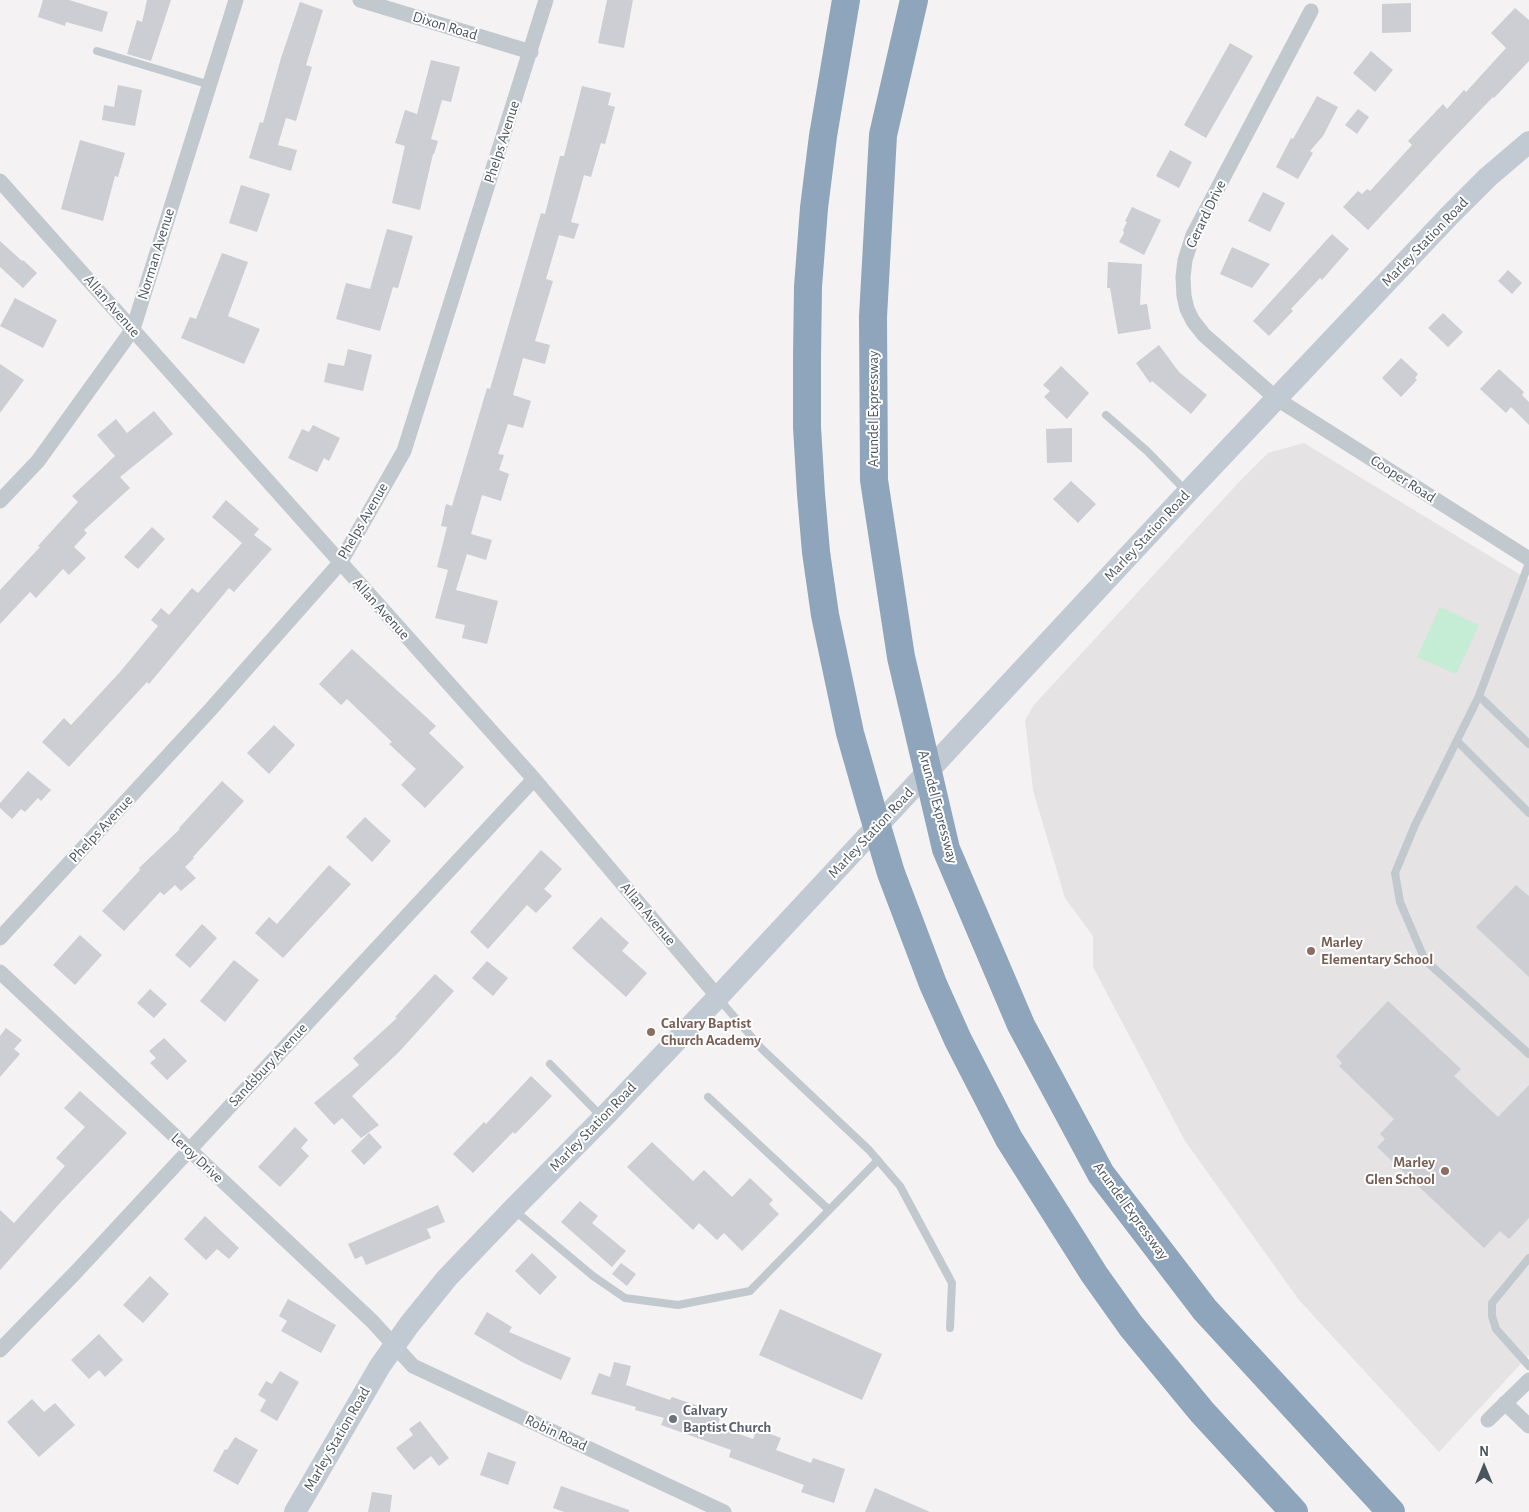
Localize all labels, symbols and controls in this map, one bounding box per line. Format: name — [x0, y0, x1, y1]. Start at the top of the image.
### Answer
street label: Dixon Road — [410, 8, 480, 44]
street label: Phelps Avenue — [480, 99, 524, 185]
street label: Gerard Drive — [1182, 177, 1230, 251]
street label: Marley Station Road — [1378, 194, 1472, 290]
street label: Norman Avenue — [134, 206, 178, 302]
street label: Allan Avenue — [80, 271, 144, 341]
street label: Arundel Expressway — [864, 351, 882, 467]
street label: Cooper Road — [1367, 451, 1439, 507]
street label: Phelps Avenue — [334, 479, 392, 563]
street label: Marley Station Road — [1100, 487, 1194, 585]
street label: Allan Avenue — [349, 574, 413, 644]
street label: Arundel Expressway — [914, 748, 962, 866]
street label: Marley Station Road — [824, 784, 918, 882]
street label: Phelps Avenue — [65, 792, 137, 866]
street label: Allan Avenue — [616, 879, 680, 949]
place label: Marley Elementary School — [1321, 933, 1433, 968]
marker: Marley Elementary School — [1305, 945, 1317, 957]
place label: Calvary Baptist Church Academy — [661, 1014, 761, 1049]
street label: Sandsbury Avenue — [225, 1020, 311, 1110]
marker: Calvary Baptist Church Academy — [645, 1026, 657, 1038]
street label: Marley Station Road — [546, 1079, 640, 1175]
street label: Leroy Drive — [167, 1129, 227, 1187]
place label: Marley Glen School — [1365, 1153, 1435, 1188]
street label: Arundel Expressway — [1089, 1159, 1173, 1263]
marker: Marley Glen School — [1439, 1165, 1451, 1177]
street label: Marley Station Road — [300, 1384, 374, 1494]
place label: Calvary Baptist Church — [683, 1401, 771, 1436]
street label: Robin Road — [522, 1411, 590, 1455]
marker: Calvary Baptist Church — [667, 1413, 679, 1425]
north arrow — [1459, 1442, 1509, 1492]
text: N — [1479, 1445, 1489, 1459]

